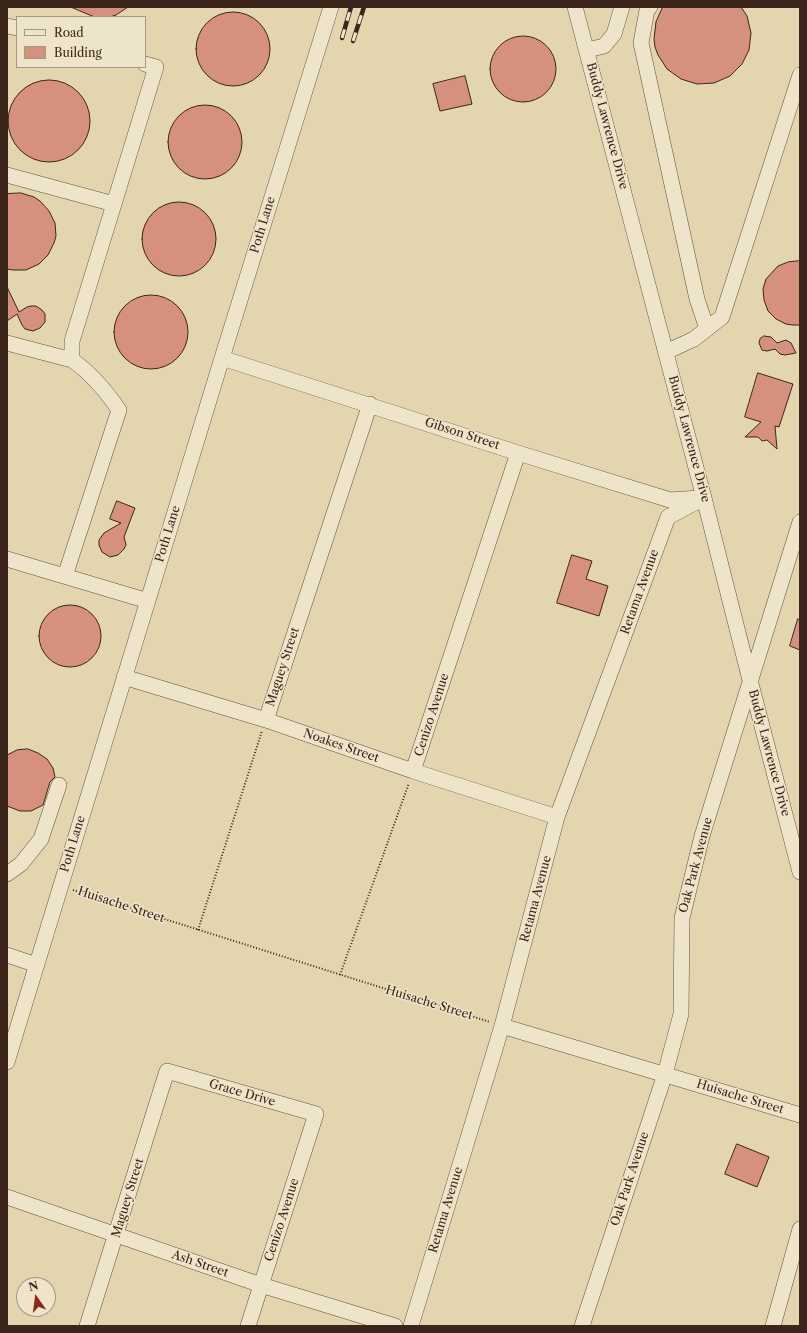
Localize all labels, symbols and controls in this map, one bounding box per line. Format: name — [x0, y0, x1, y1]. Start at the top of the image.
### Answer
legend — [16, 16, 146, 68]
text: Road — [54, 25, 84, 40]
text: Building — [54, 45, 102, 60]
street label: Buddy Lawrence Drive — [583, 61, 631, 191]
street label: Poth Lane — [248, 195, 278, 255]
street label: Buddy Lawrence Drive — [665, 374, 713, 504]
street label: Gibson Street — [423, 415, 501, 453]
street label: Poth Lane — [153, 504, 183, 564]
street label: Retama Avenue — [618, 548, 662, 636]
street label: Maguey Street — [263, 626, 303, 708]
street label: Cenizo Avenue — [412, 672, 452, 758]
street label: Buddy Lawrence Drive — [745, 688, 793, 818]
street label: Noakes Street — [301, 726, 381, 766]
street label: Poth Lane — [58, 814, 88, 874]
street label: Oak Park Avenue — [676, 816, 716, 914]
street label: Retama Avenue — [517, 854, 555, 944]
street label: Huisache Street — [76, 884, 166, 926]
street label: Huisache Street — [384, 983, 474, 1023]
street label: Grace Drive — [207, 1077, 277, 1109]
street label: Huisache Street — [695, 1077, 785, 1117]
street label: Oak Park Avenue — [608, 1130, 652, 1228]
street label: Maguey Street — [109, 1156, 147, 1240]
street label: Retama Avenue — [426, 1165, 466, 1255]
street label: Cenizo Avenue — [262, 1177, 302, 1263]
street label: Ash Street — [170, 1248, 230, 1280]
north arrow — [16, 1277, 56, 1317]
text: N — [27, 1278, 40, 1294]

